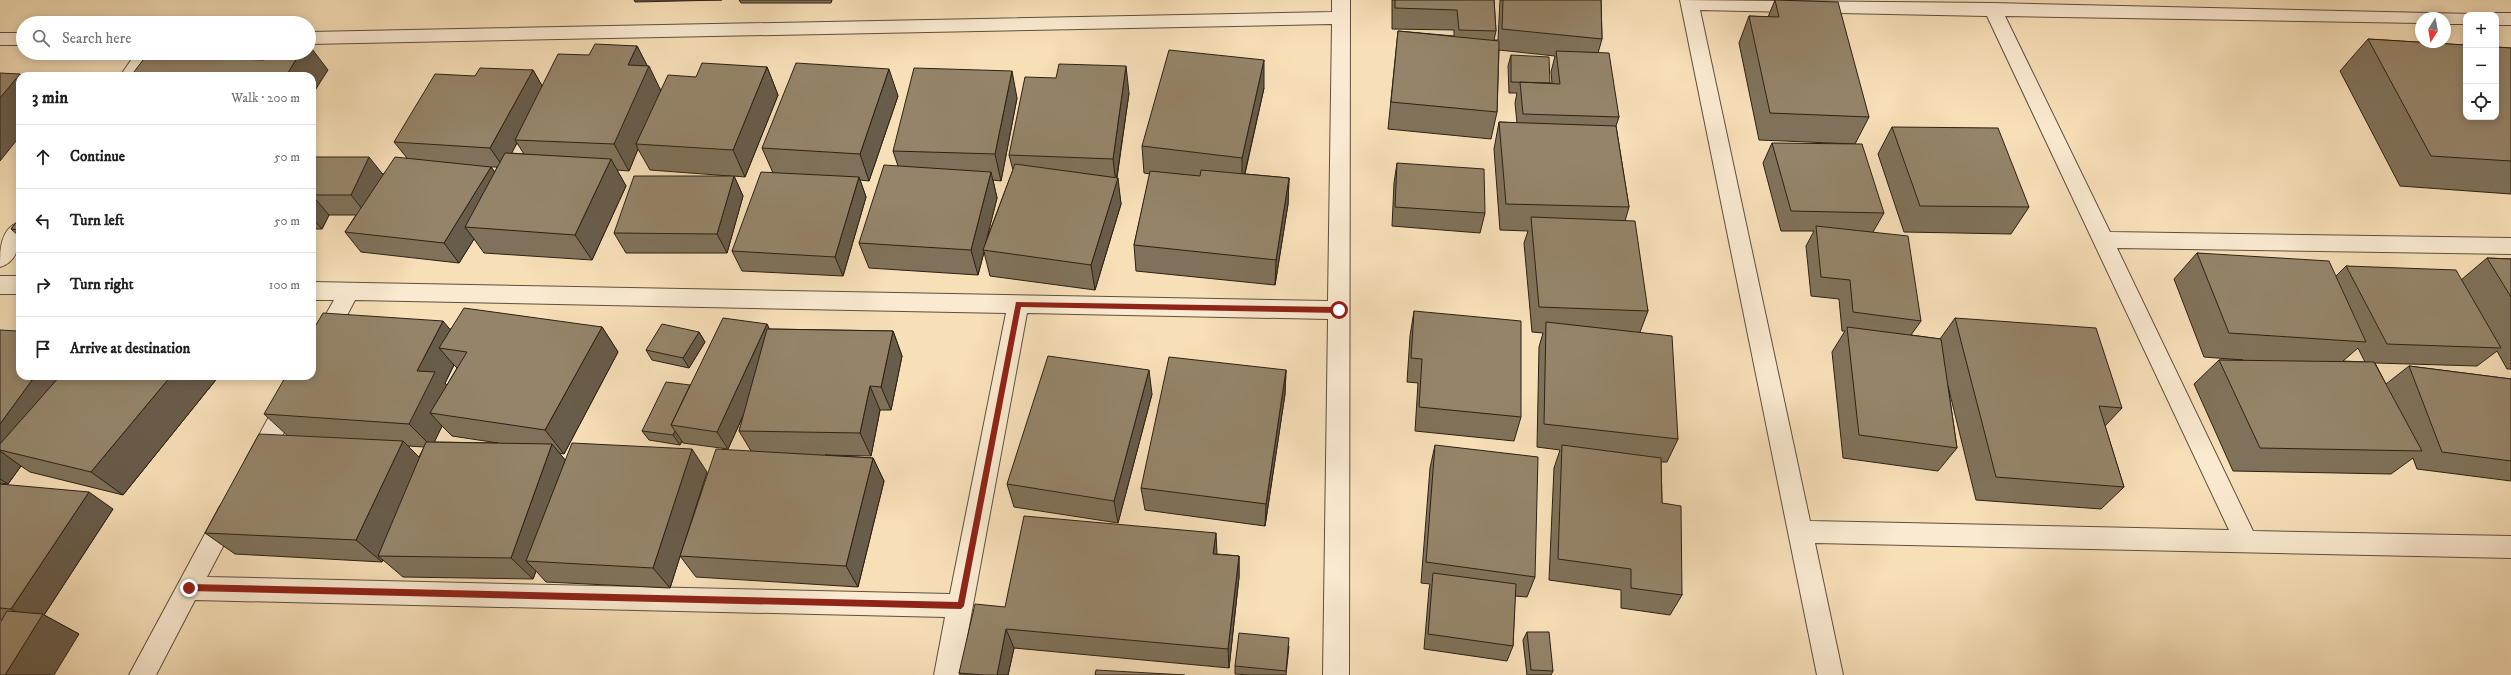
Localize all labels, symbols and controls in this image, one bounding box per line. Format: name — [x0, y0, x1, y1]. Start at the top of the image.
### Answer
north arrow — [2415, 12, 2451, 48]
map controls — [2463, 12, 2499, 120]
button: + — [2463, 12, 2499, 48]
search box — [16, 16, 316, 60]
icon: search — [30, 27, 52, 49]
text: Search here — [62, 29, 131, 48]
button: − — [2463, 48, 2499, 84]
button: locate — [2463, 84, 2499, 120]
text: 3 min — [32, 87, 68, 109]
text: Walk · 200 m — [231, 90, 300, 106]
icon: ahead — [32, 146, 54, 168]
text: Continue — [70, 147, 125, 166]
text: 50 m — [274, 149, 300, 165]
icon: left — [32, 210, 54, 232]
text: Turn left — [70, 211, 124, 230]
text: 50 m — [274, 213, 300, 229]
icon: right — [32, 274, 54, 296]
text: Turn right — [70, 275, 133, 294]
text: 100 m — [269, 277, 300, 293]
route start — [1330, 301, 1348, 319]
icon: arrive — [32, 338, 54, 360]
text: Arrive at destination — [70, 339, 190, 358]
route end — [180, 579, 198, 597]

